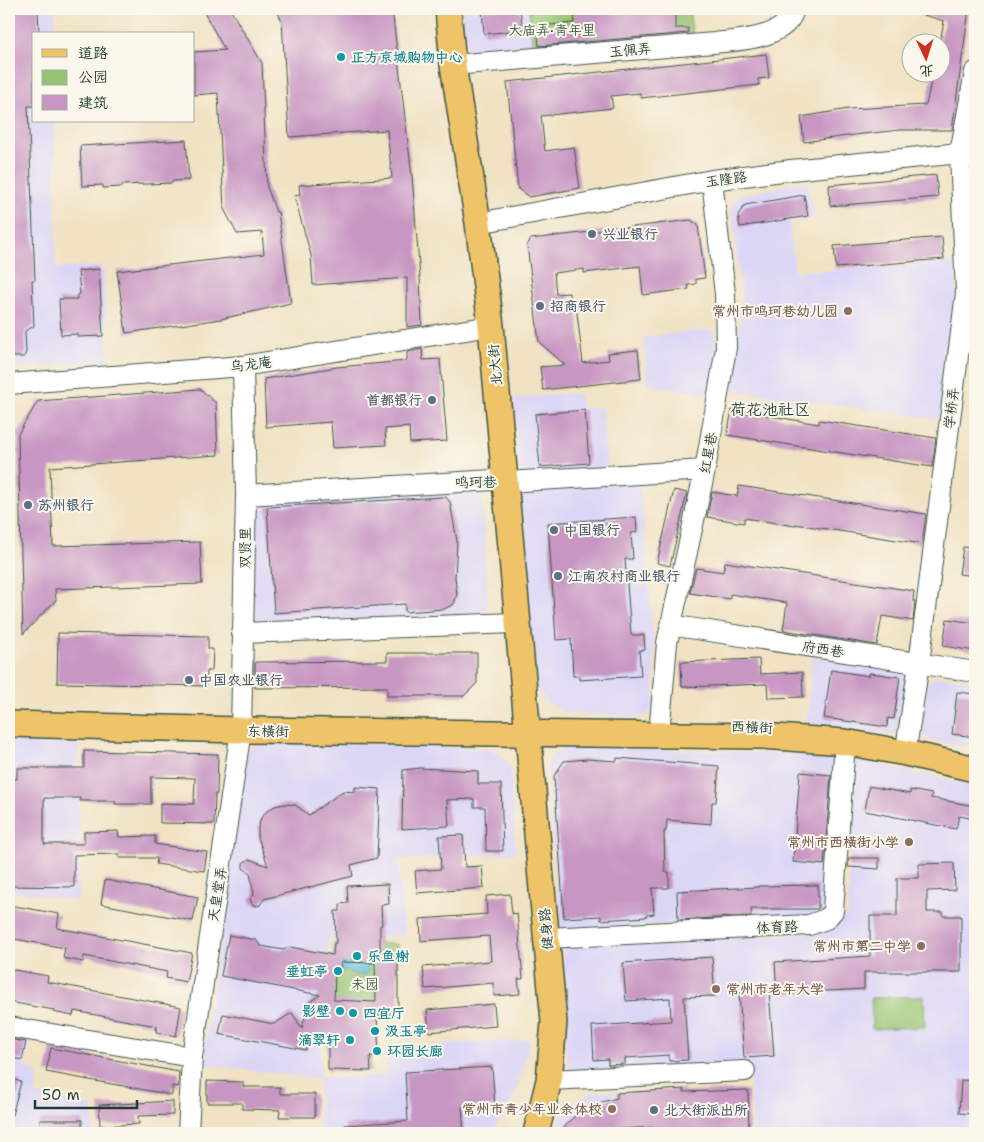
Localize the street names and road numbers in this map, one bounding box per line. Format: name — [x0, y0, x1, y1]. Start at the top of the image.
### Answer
street label: 玉佩弄 — [608, 39, 652, 61]
street label: 玉隆路 — [704, 167, 748, 191]
street label: 北大街 — [484, 343, 506, 387]
street label: 乌龙庵 — [229, 353, 273, 375]
street label: 学桥弄 — [940, 386, 962, 430]
street label: 红星巷 — [695, 430, 721, 475]
street label: 鸣珂巷 — [455, 473, 498, 491]
street label: 双贤里 — [236, 527, 254, 569]
street label: 府西巷 — [801, 637, 846, 661]
street label: 西横街 — [731, 717, 773, 737]
street label: 东横街 — [247, 722, 289, 740]
street label: 天皇堂弄 — [204, 865, 230, 923]
street label: 健身路 — [535, 907, 557, 951]
street label: 体育路 — [756, 917, 798, 937]

